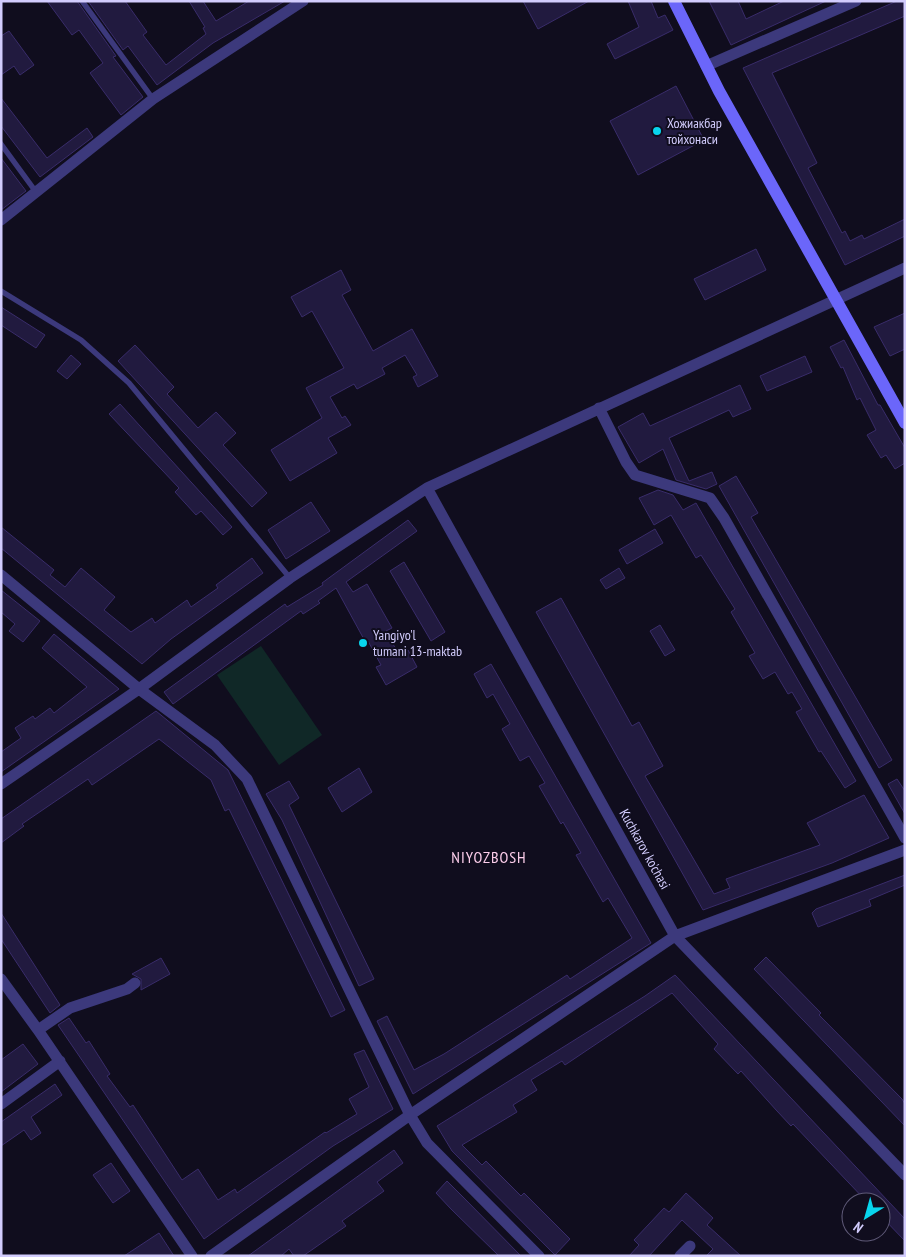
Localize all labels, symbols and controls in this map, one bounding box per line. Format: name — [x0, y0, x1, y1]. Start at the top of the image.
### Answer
place label: Хожиакбар тойхонаси — [667, 114, 722, 148]
marker: Хожиакбар тойхонаси — [651, 125, 663, 137]
place label: Yangiyo'l tumani 13-maktab — [373, 626, 462, 660]
marker: Yangiyo'l tumani 13-maktab — [357, 637, 369, 649]
street label: Kuchkarov ko'chasi — [616, 806, 674, 892]
district label: NIYOZBOSH — [451, 847, 527, 867]
north arrow — [841, 1192, 891, 1242]
text: N — [850, 1218, 867, 1237]

